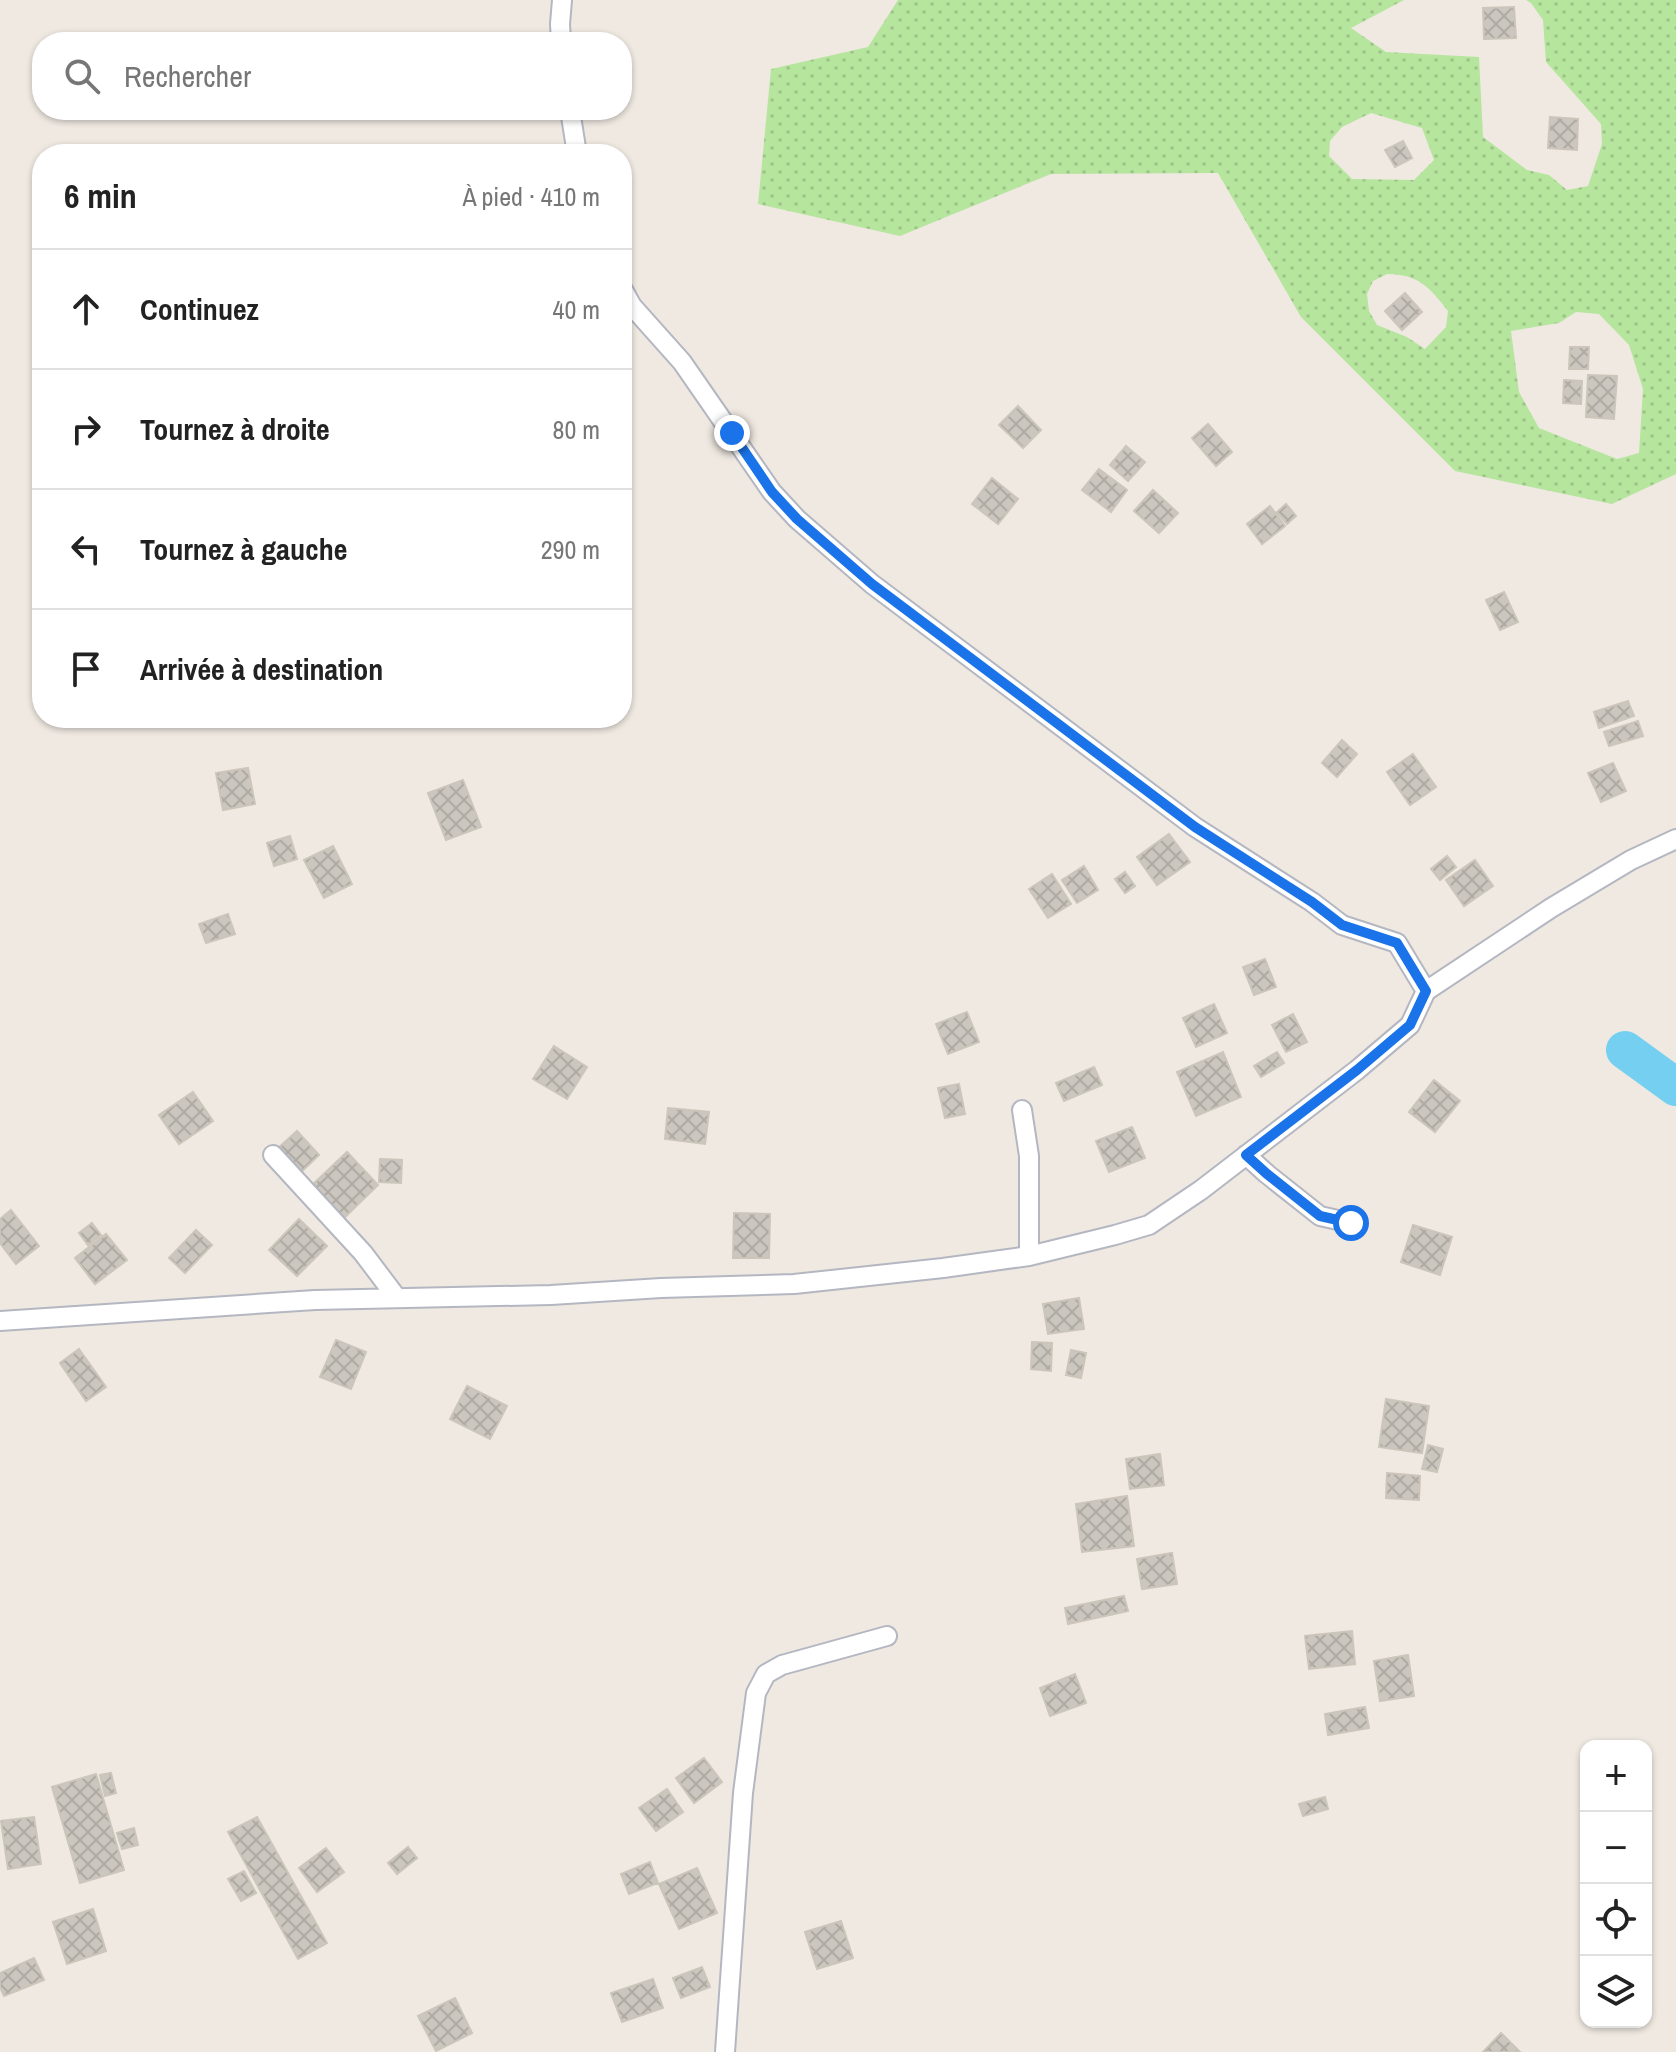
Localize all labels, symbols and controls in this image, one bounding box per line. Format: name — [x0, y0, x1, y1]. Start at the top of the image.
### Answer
search box — [32, 32, 632, 120]
icon: search — [60, 54, 104, 98]
text: Rechercher — [124, 56, 251, 96]
text: 6 min — [64, 173, 137, 219]
text: À pied · 410 m — [462, 179, 600, 214]
icon: ahead — [64, 287, 108, 331]
text: Continuez — [140, 289, 259, 329]
text: 40 m — [553, 292, 600, 327]
icon: right — [64, 407, 108, 451]
text: Tournez à droite — [140, 409, 330, 449]
text: 80 m — [553, 412, 600, 447]
route end — [714, 415, 750, 451]
icon: left — [64, 527, 108, 571]
text: Tournez à gauche — [140, 529, 347, 569]
text: 290 m — [541, 532, 600, 567]
icon: arrive — [64, 647, 108, 691]
text: Arrivée à destination — [140, 649, 383, 689]
route start — [1333, 1205, 1369, 1241]
map controls — [1580, 1740, 1652, 2028]
button: + — [1580, 1740, 1652, 1812]
button: − — [1580, 1812, 1652, 1884]
button: locate — [1580, 1884, 1652, 1956]
button: layers — [1580, 1956, 1652, 2028]

